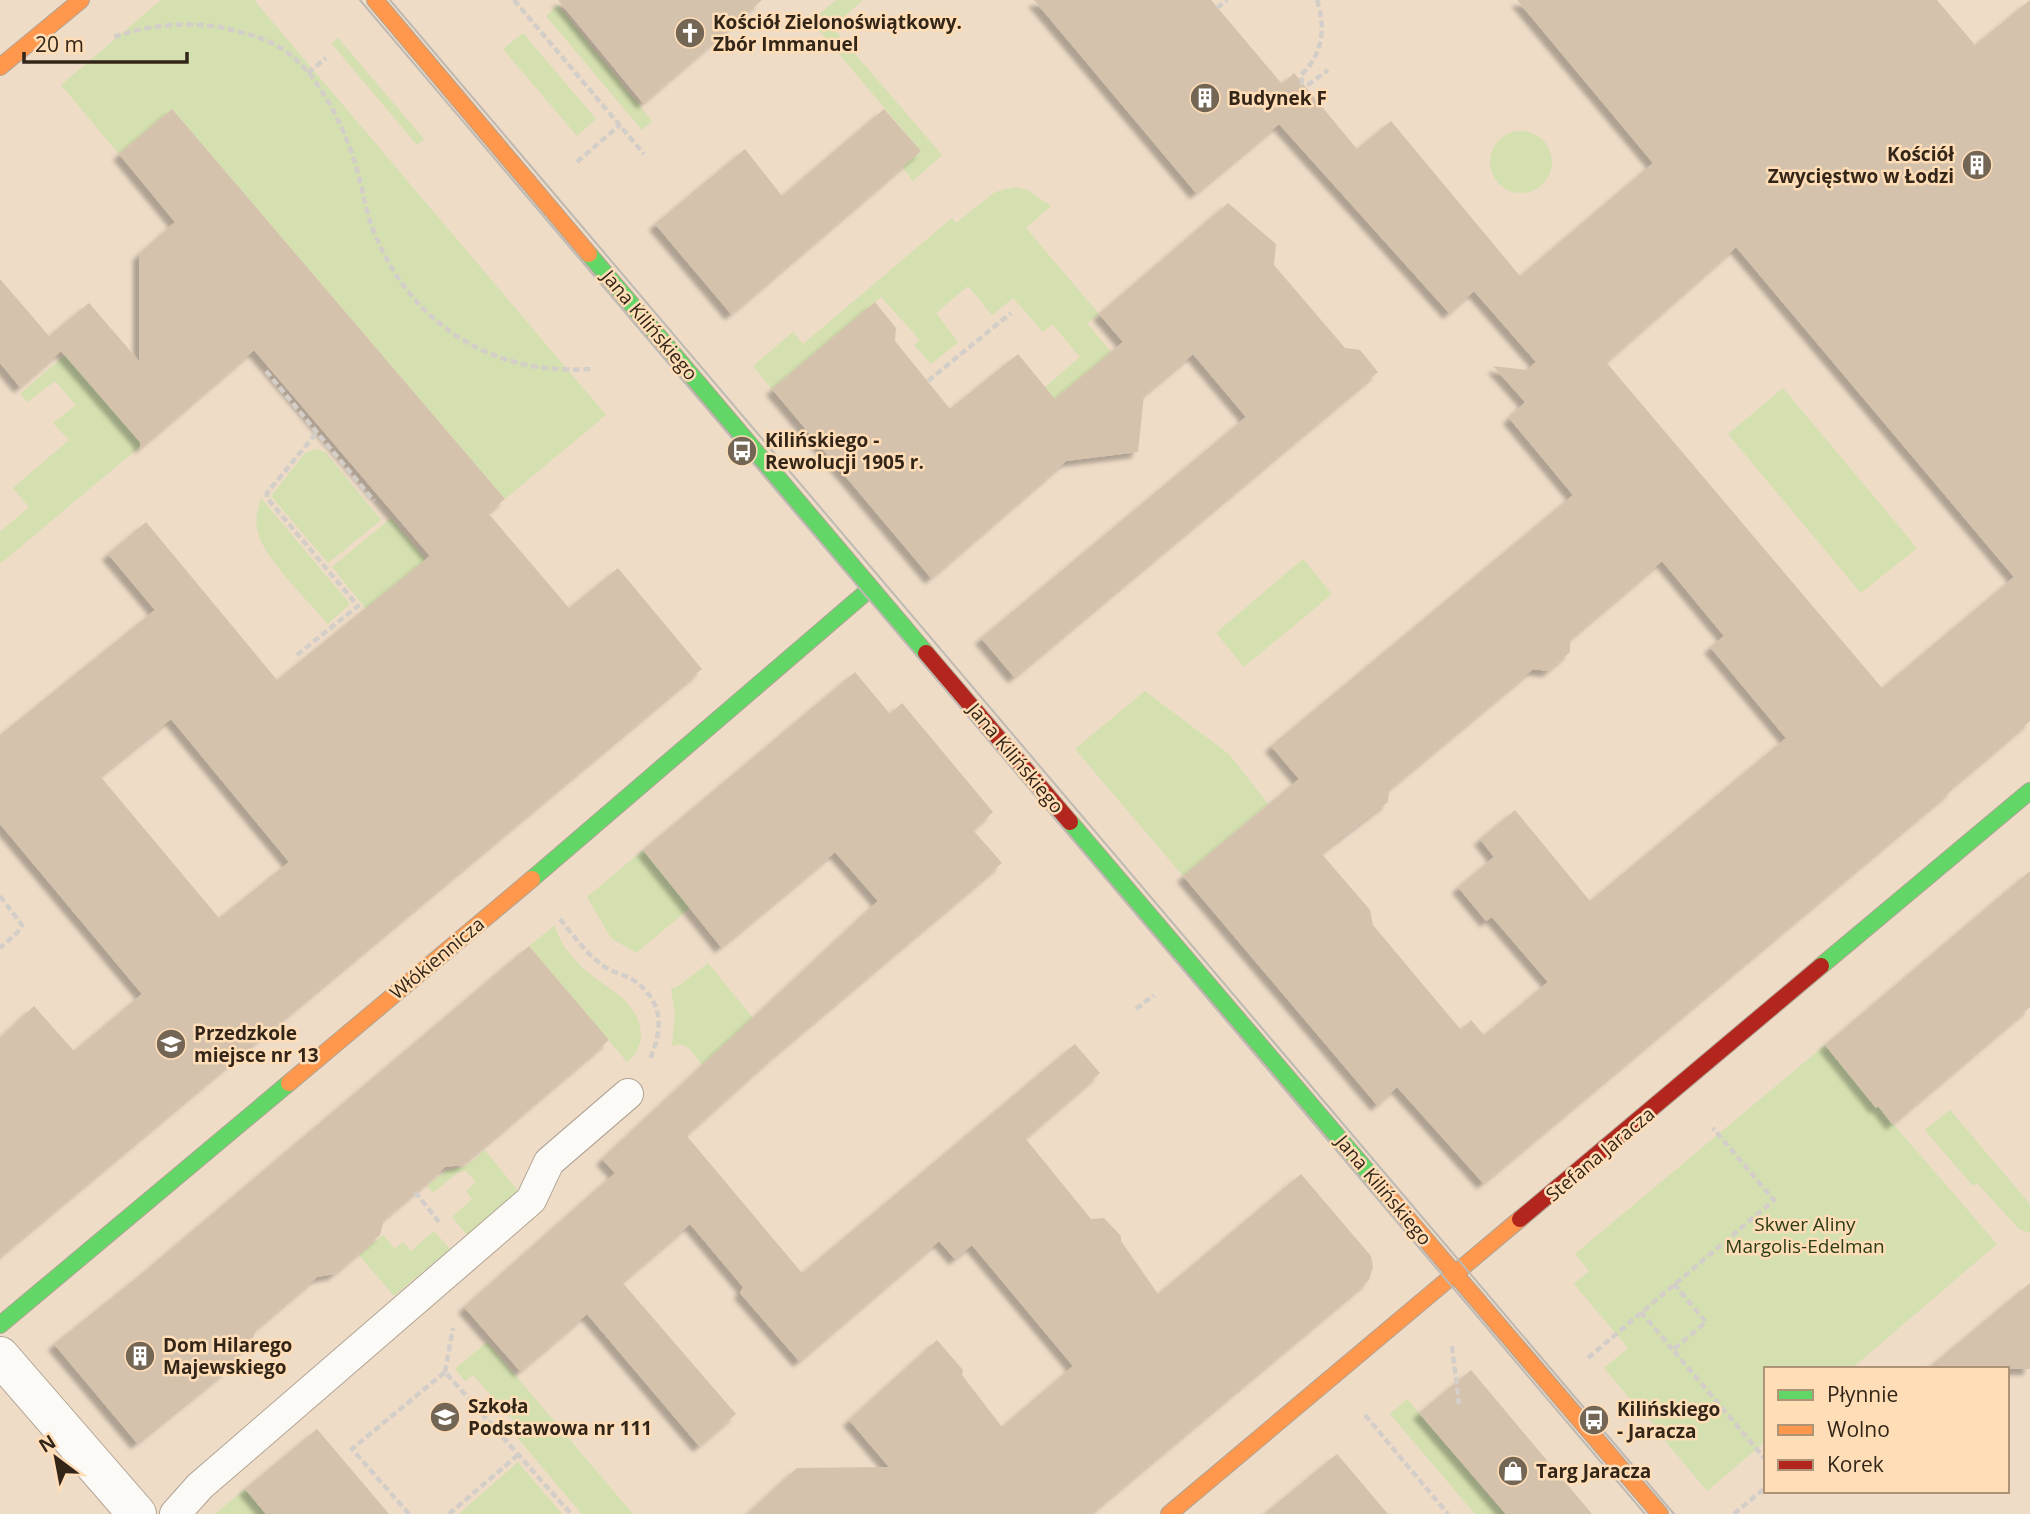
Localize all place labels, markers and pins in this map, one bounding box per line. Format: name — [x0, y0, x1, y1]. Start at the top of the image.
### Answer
place label: Kościół Zielonoświątkowy. Zbór Immanuel — [713, 9, 962, 57]
church icon: Kościół Zielonoświątkowy. Zbór Immanuel — [673, 16, 707, 50]
building icon: Budynek F — [1188, 81, 1222, 115]
place label: Budynek F — [1228, 85, 1327, 111]
place label: Kościół Zwycięstwo w Łodzi — [1768, 141, 1955, 189]
building icon: Kościół Zwycięstwo w Łodzi — [1960, 148, 1994, 182]
place label: Kilińskiego - Rewolucji 1905 r. — [765, 427, 924, 475]
bus stop icon: Kilińskiego - Rewolucji 1905 r. — [725, 434, 759, 468]
place label: Przedzkole miejsce nr 13 — [194, 1020, 319, 1068]
school or university icon: Przedzkole miejsce nr 13 — [154, 1027, 188, 1061]
place label: Dom Hilarego Majewskiego — [163, 1332, 292, 1380]
building icon: Dom Hilarego Majewskiego — [123, 1339, 157, 1373]
place label: Szkoła Podstawowa nr 111 — [468, 1393, 652, 1441]
place label: Kilińskiego - Jaracza — [1617, 1396, 1720, 1444]
school or university icon: Szkoła Podstawowa nr 111 — [428, 1400, 462, 1434]
bus stop icon: Kilińskiego - Jaracza — [1577, 1403, 1611, 1437]
shop icon: Targ Jaracza — [1496, 1454, 1530, 1488]
place label: Targ Jaracza — [1536, 1458, 1651, 1484]

